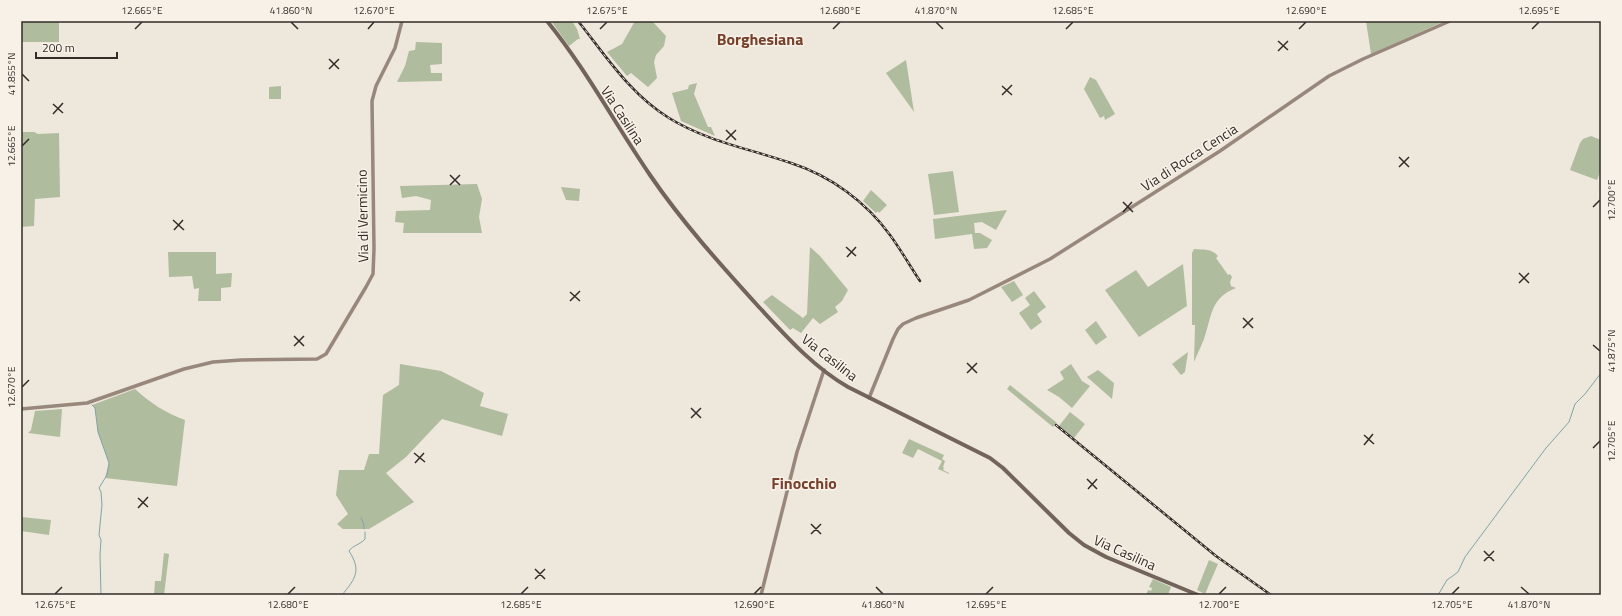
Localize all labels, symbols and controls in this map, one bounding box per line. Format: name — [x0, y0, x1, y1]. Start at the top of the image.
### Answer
text: 12.665°E — [121, 3, 163, 18]
text: 41.860°N — [270, 3, 312, 18]
text: 12.670°E — [353, 3, 395, 18]
text: 12.675°E — [586, 3, 628, 18]
text: 12.680°E — [819, 3, 861, 18]
text: 41.870°N — [915, 3, 957, 18]
text: 12.685°E — [1052, 3, 1094, 18]
text: 12.690°E — [1285, 3, 1327, 18]
text: 12.695°E — [1518, 3, 1560, 18]
district label: Borghesiana — [717, 27, 803, 51]
scale bar — [36, 34, 117, 60]
text: 200 m — [42, 38, 75, 57]
text: 41.855°N — [4, 53, 19, 95]
street label: Via Casilina — [596, 81, 650, 149]
street label: Via di Rocca Cencia — [1137, 118, 1241, 196]
text: 12.665°E — [4, 125, 19, 167]
street label: Via di Vermicino — [351, 169, 373, 263]
text: 12.700°E — [1604, 179, 1619, 221]
street label: Via Casilina — [797, 328, 863, 386]
text: 41.875°N — [1604, 330, 1619, 372]
text: 12.670°E — [4, 366, 19, 408]
text: 12.705°E — [1604, 420, 1619, 462]
district label: Finocchio — [771, 471, 837, 495]
street label: Via Casilina — [1090, 529, 1160, 575]
text: 12.675°E — [34, 597, 76, 612]
text: 12.680°E — [267, 597, 309, 612]
text: 12.685°E — [500, 597, 542, 612]
text: 12.690°E — [733, 597, 775, 612]
text: 41.860°N — [862, 597, 904, 612]
text: 12.695°E — [965, 597, 1007, 612]
text: 12.700°E — [1198, 597, 1240, 612]
text: 12.705°E — [1431, 597, 1473, 612]
text: 41.870°N — [1508, 597, 1550, 612]

